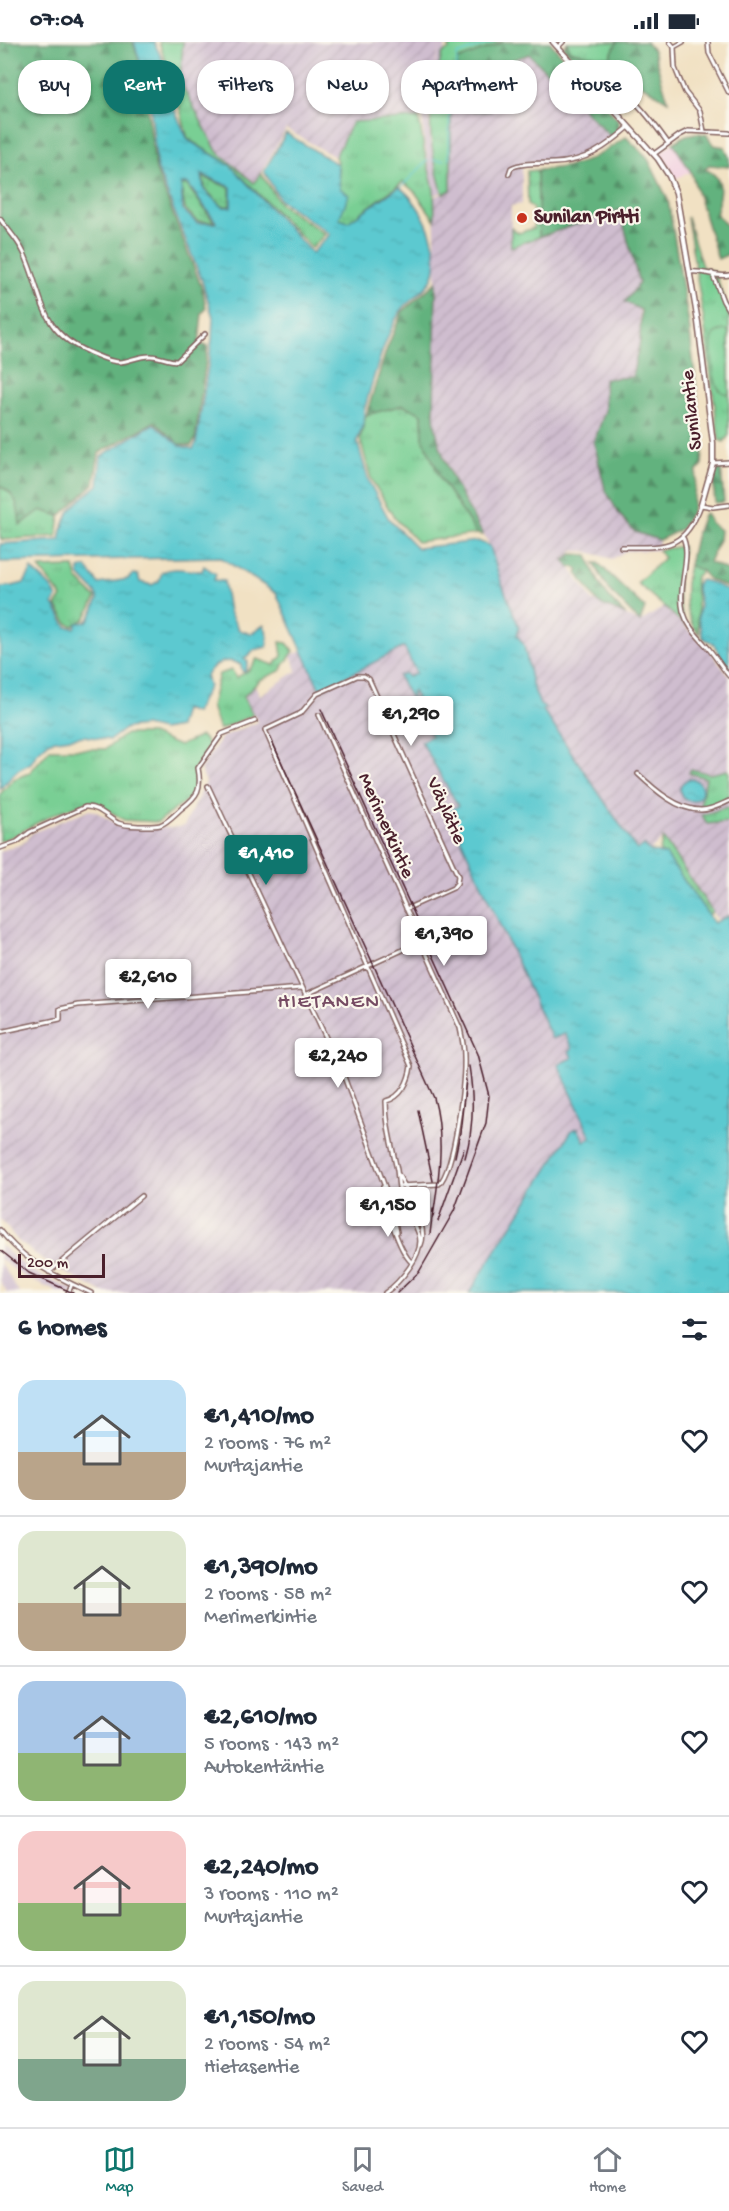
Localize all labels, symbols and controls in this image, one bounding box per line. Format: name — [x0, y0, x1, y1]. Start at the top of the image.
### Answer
text: 07:04 — [30, 8, 84, 34]
chip: Buy — [18, 60, 91, 114]
chip: Rent — [103, 60, 185, 114]
chip: Filters — [197, 60, 294, 114]
chip: New — [306, 60, 389, 114]
chip: Apartment — [401, 60, 537, 114]
chip: House — [549, 60, 643, 114]
place label: Sunilan Pirtti — [534, 207, 639, 230]
marker: Sunilan Pirtti — [515, 211, 529, 225]
street label: Sunilantie — [677, 368, 709, 451]
pin: €1,290 — [362, 696, 460, 747]
text: €1,290 — [382, 704, 440, 727]
street label: Merimerkintie — [352, 770, 419, 883]
street label: Väylätie — [420, 773, 470, 848]
pin: €1,410 — [217, 835, 315, 886]
text: €1,410 — [238, 843, 294, 866]
pin: €1,390 — [395, 916, 493, 967]
text: €1,390 — [415, 924, 473, 947]
pin: €2,610 — [99, 959, 197, 1010]
text: €2,610 — [119, 967, 177, 990]
district label: HIETANEN — [277, 991, 381, 1016]
pin: €2,240 — [289, 1038, 387, 1089]
text: €2,240 — [309, 1046, 367, 1069]
pin: €1,150 — [339, 1187, 437, 1238]
text: €1,150 — [360, 1195, 416, 1218]
scale bar — [18, 1251, 105, 1278]
text: 200 m — [27, 1255, 68, 1274]
icon: filters — [678, 1313, 711, 1346]
text: 6 homes — [18, 1314, 106, 1345]
text: €1,410/mo — [204, 1402, 314, 1433]
icon: home — [66, 1404, 138, 1476]
icon: heart — [678, 1424, 711, 1457]
text: 2 rooms · 76 m² — [204, 1433, 331, 1456]
text: Murtajantie — [204, 1456, 303, 1479]
text: €1,390/mo — [204, 1553, 318, 1584]
icon: home — [66, 1555, 138, 1627]
icon: heart — [678, 1575, 711, 1608]
text: 2 rooms · 58 m² — [204, 1584, 332, 1607]
text: Merimerkintie — [204, 1607, 317, 1630]
text: €2,610/mo — [204, 1703, 317, 1734]
icon: home — [66, 1705, 138, 1777]
icon: heart — [678, 1725, 711, 1758]
text: 5 rooms · 143 m² — [204, 1734, 339, 1757]
text: Autokentäntie — [204, 1757, 324, 1780]
text: €2,240/mo — [204, 1853, 318, 1884]
icon: home — [66, 1855, 138, 1927]
icon: heart — [678, 1875, 711, 1908]
text: 3 rooms · 110 m² — [204, 1884, 339, 1907]
text: Murtajantie — [204, 1907, 303, 1930]
text: €1,150/mo — [204, 2003, 315, 2034]
icon: home — [66, 2005, 138, 2077]
icon: heart — [678, 2025, 711, 2058]
text: 2 rooms · 54 m² — [204, 2034, 331, 2057]
text: Hietasentie — [204, 2057, 299, 2080]
tab: Map — [103, 2143, 136, 2198]
tab: Saved — [342, 2143, 383, 2198]
tab: Home — [589, 2143, 626, 2198]

